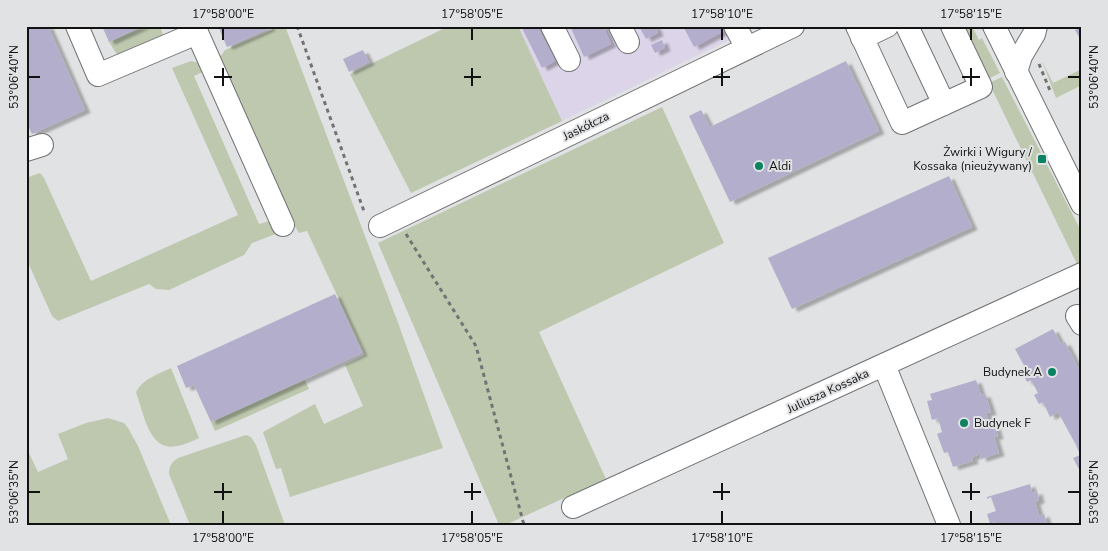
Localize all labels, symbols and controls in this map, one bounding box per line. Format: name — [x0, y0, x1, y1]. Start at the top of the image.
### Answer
text: 17°58'00"E — [192, 6, 254, 22]
text: 17°58'05"E — [441, 6, 503, 22]
text: 17°58'10"E — [691, 6, 753, 22]
text: 17°58'15"E — [940, 6, 1002, 22]
text: 53°06'40"N — [6, 45, 22, 109]
text: 53°06'40"N — [1086, 45, 1102, 109]
street label: Jaskółcza — [559, 108, 612, 144]
place label: Żwirki i Wigury / Kossaka (nieużywany) — [913, 144, 1033, 174]
marker: Żwirki i Wigury / Kossaka (nieużywany) — [1036, 153, 1048, 165]
place label: Aldi — [769, 158, 791, 174]
marker: Aldi — [753, 160, 765, 172]
place label: Budynek A — [983, 364, 1042, 380]
street label: Juliusza Kossaka — [784, 365, 872, 417]
marker: Budynek A — [1046, 366, 1058, 378]
place label: Budynek F — [974, 415, 1031, 431]
marker: Budynek F — [958, 417, 970, 429]
text: 53°06'35"N — [6, 460, 22, 524]
text: 53°06'35"N — [1086, 460, 1102, 524]
text: 17°58'00"E — [192, 530, 254, 546]
text: 17°58'05"E — [441, 530, 503, 546]
text: 17°58'10"E — [691, 530, 753, 546]
text: 17°58'15"E — [940, 530, 1002, 546]

